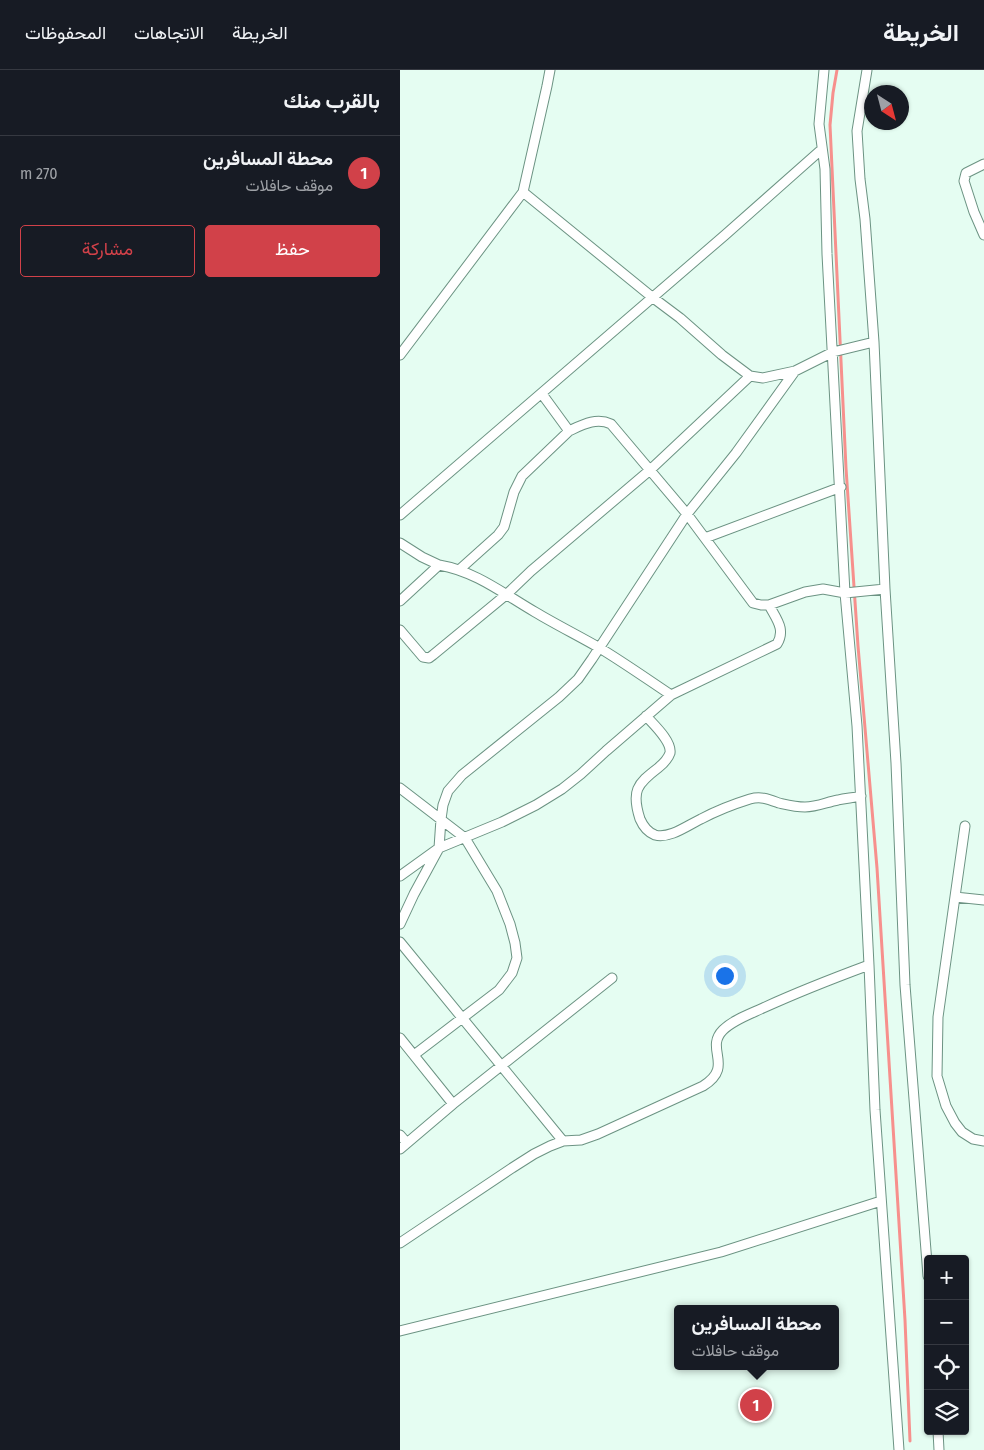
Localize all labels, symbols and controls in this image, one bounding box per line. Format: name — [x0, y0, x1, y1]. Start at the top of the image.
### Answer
text: الخريطة — [883, 19, 959, 47]
text: المحفوظات — [25, 22, 106, 44]
text: الاتجاهات — [134, 22, 204, 44]
text: الخريطة — [232, 22, 288, 44]
north arrow — [864, 85, 909, 130]
text: بالقرب منك — [283, 88, 380, 114]
text: محطة المسافرين — [203, 147, 333, 170]
text: 270 m — [20, 164, 58, 183]
text: 1 — [361, 164, 367, 183]
text: موقف حافلات — [246, 176, 333, 195]
button: مشاركة — [20, 225, 195, 277]
button: حفظ — [205, 225, 380, 277]
your location — [712, 963, 738, 989]
map controls — [924, 1255, 969, 1435]
button: + — [924, 1255, 969, 1300]
button: − — [924, 1300, 969, 1345]
popup — [674, 1305, 839, 1370]
text: محطة المسافرين — [691, 1312, 822, 1335]
text: موقف حافلات — [691, 1341, 779, 1360]
button: locate — [924, 1345, 969, 1390]
pin: 1 — [740, 1386, 772, 1424]
button: layers — [924, 1390, 969, 1435]

